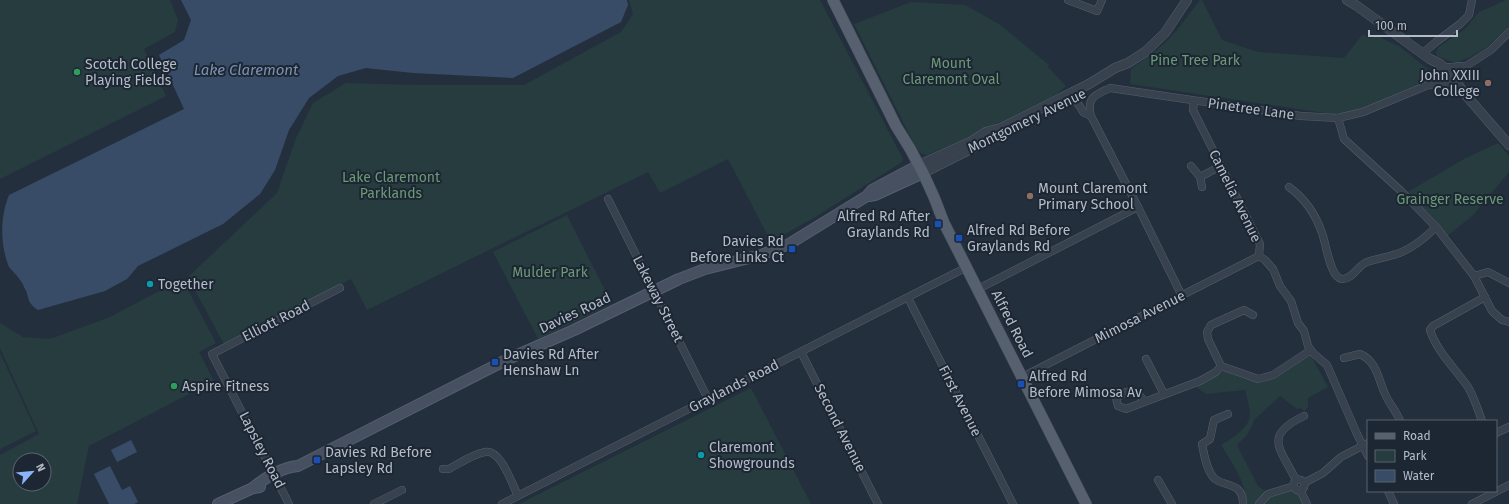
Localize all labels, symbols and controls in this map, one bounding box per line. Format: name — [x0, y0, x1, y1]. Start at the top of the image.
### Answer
scale bar — [1369, 12, 1457, 38]
text: 100 m — [1375, 19, 1407, 33]
park label: Pine Tree Park — [1150, 52, 1241, 69]
park label: Mount Claremont Oval — [902, 55, 1000, 88]
place label: Scotch College Playing Fields — [85, 56, 177, 89]
water label: Lake Claremont — [194, 61, 299, 79]
marker: Scotch College Playing Fields — [72, 67, 82, 77]
place label: John XXIII College — [1420, 67, 1480, 100]
marker: John XXIII College — [1483, 78, 1493, 88]
street label: Montgomery Avenue — [965, 85, 1089, 157]
street label: Pinetree Lane — [1207, 95, 1295, 123]
street label: Camelia Avenue — [1205, 147, 1265, 245]
park label: Lake Claremont Parklands — [342, 169, 441, 202]
place label: Mount Claremont Primary School — [1038, 180, 1149, 213]
marker: Mount Claremont Primary School — [1025, 191, 1035, 201]
park label: Grainger Reserve — [1396, 191, 1504, 208]
place label: Alfred Rd After Graylands Rd — [838, 208, 931, 241]
marker: Alfred Rd After Graylands Rd — [933, 219, 943, 229]
place label: Alfred Rd Before Graylands Rd — [967, 222, 1070, 255]
place label: Davies Rd Before Links Ct — [690, 233, 785, 266]
marker: Alfred Rd Before Graylands Rd — [954, 233, 964, 243]
marker: Davies Rd Before Links Ct — [787, 244, 797, 254]
street label: Lakeway Street — [629, 253, 688, 346]
park label: Mulder Park — [512, 264, 589, 281]
place label: Together — [158, 276, 214, 293]
marker: Together — [145, 279, 155, 289]
street label: Alfred Road — [988, 287, 1036, 361]
street label: Mimosa Avenue — [1092, 287, 1188, 347]
street label: Davies Road — [536, 289, 614, 337]
street label: Elliott Road — [239, 297, 313, 345]
place label: Davies Rd After Henshaw Ln — [503, 346, 600, 379]
street label: Graylands Road — [686, 356, 782, 416]
marker: Davies Rd After Henshaw Ln — [490, 357, 500, 367]
street label: First Avenue — [935, 363, 985, 439]
place label: Alfred Rd Before Mimosa Av — [1029, 368, 1142, 401]
place label: Aspire Fitness — [182, 378, 270, 395]
marker: Alfred Rd Before Mimosa Av — [1016, 379, 1026, 389]
marker: Aspire Fitness — [169, 381, 179, 391]
street label: Second Avenue — [810, 381, 870, 475]
street label: Lapsley Road — [235, 409, 289, 491]
legend — [1367, 420, 1497, 492]
text: Road — [1403, 429, 1431, 443]
place label: Claremont Showgrounds — [709, 439, 795, 472]
place label: Davies Rd Before Lapsley Rd — [325, 444, 432, 477]
text: Park — [1403, 449, 1427, 463]
marker: Claremont Showgrounds — [696, 450, 706, 460]
north arrow — [12, 452, 52, 492]
marker: Davies Rd Before Lapsley Rd — [312, 455, 322, 465]
text: N — [33, 461, 48, 474]
text: Water — [1403, 469, 1435, 483]

